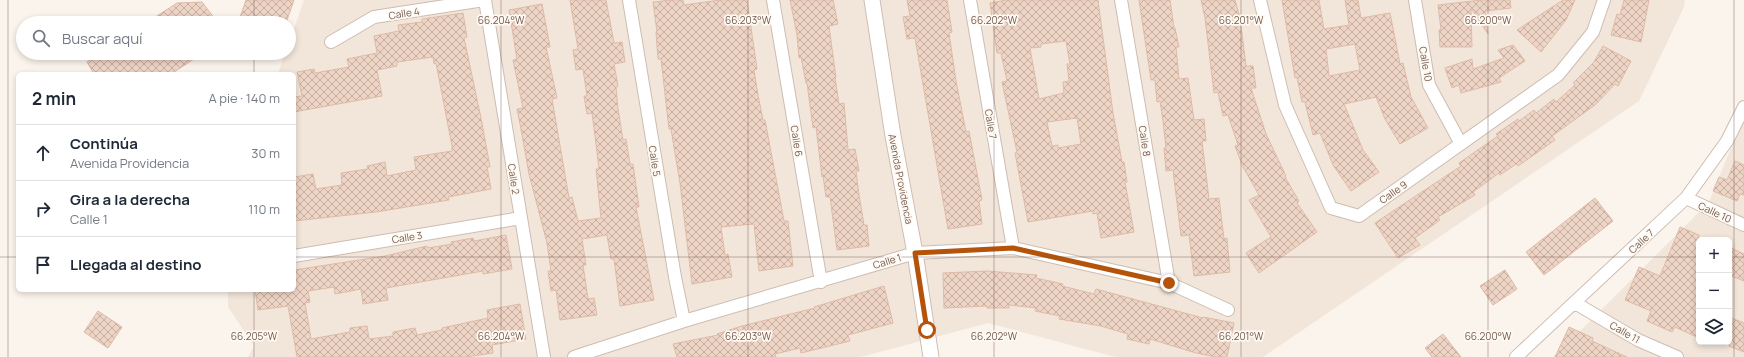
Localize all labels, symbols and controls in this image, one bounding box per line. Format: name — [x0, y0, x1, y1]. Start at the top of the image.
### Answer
street label: Calle 4 — [388, 4, 421, 22]
text: 66.204°W — [478, 13, 525, 27]
text: 66.203°W — [725, 13, 772, 27]
text: 66.202°W — [971, 13, 1018, 27]
text: 66.201°W — [1219, 13, 1264, 27]
text: 66.200°W — [1465, 13, 1512, 27]
search box — [16, 16, 296, 60]
icon: search — [30, 27, 52, 49]
text: Buscar aquí — [62, 28, 143, 49]
street label: Calle 10 — [1416, 45, 1436, 83]
text: 2 min — [32, 87, 76, 110]
text: A pie · 140 m — [208, 89, 280, 107]
street label: Calle 7 — [982, 108, 1000, 140]
street label: Calle 6 — [788, 124, 806, 158]
street label: Calle 8 — [1136, 125, 1154, 158]
text: Continúa — [70, 133, 138, 154]
street label: Avenida Providencia — [885, 133, 917, 225]
icon: ahead — [32, 142, 54, 164]
text: 30 m — [251, 144, 280, 162]
street label: Calle 5 — [646, 145, 664, 178]
text: Avenida Providencia — [70, 154, 189, 172]
street label: Calle 2 — [505, 163, 523, 196]
street label: Calle 9 — [1376, 177, 1410, 207]
text: Gira a la derecha — [70, 189, 190, 210]
icon: right — [32, 198, 54, 220]
street label: Calle 10 — [1696, 198, 1734, 226]
text: 110 m — [248, 200, 280, 218]
text: Calle 1 — [70, 210, 108, 228]
street label: Calle 7 — [1625, 226, 1657, 256]
street label: Calle 3 — [391, 228, 423, 246]
map controls — [1696, 237, 1732, 345]
button: + — [1696, 237, 1732, 273]
street label: Calle 1 — [871, 250, 903, 272]
icon: arrive — [32, 254, 54, 276]
text: Llegada al destino — [70, 254, 202, 275]
button: − — [1696, 273, 1732, 309]
route end — [1160, 274, 1178, 292]
button: layers — [1696, 309, 1732, 345]
street label: Calle 11 — [1607, 318, 1643, 346]
route start — [918, 321, 936, 339]
text: 66.205°W — [231, 329, 278, 343]
text: 66.204°W — [478, 329, 525, 343]
text: 66.203°W — [725, 329, 772, 343]
text: 66.202°W — [971, 329, 1018, 343]
text: 66.201°W — [1219, 329, 1264, 343]
text: 66.200°W — [1465, 329, 1512, 343]

